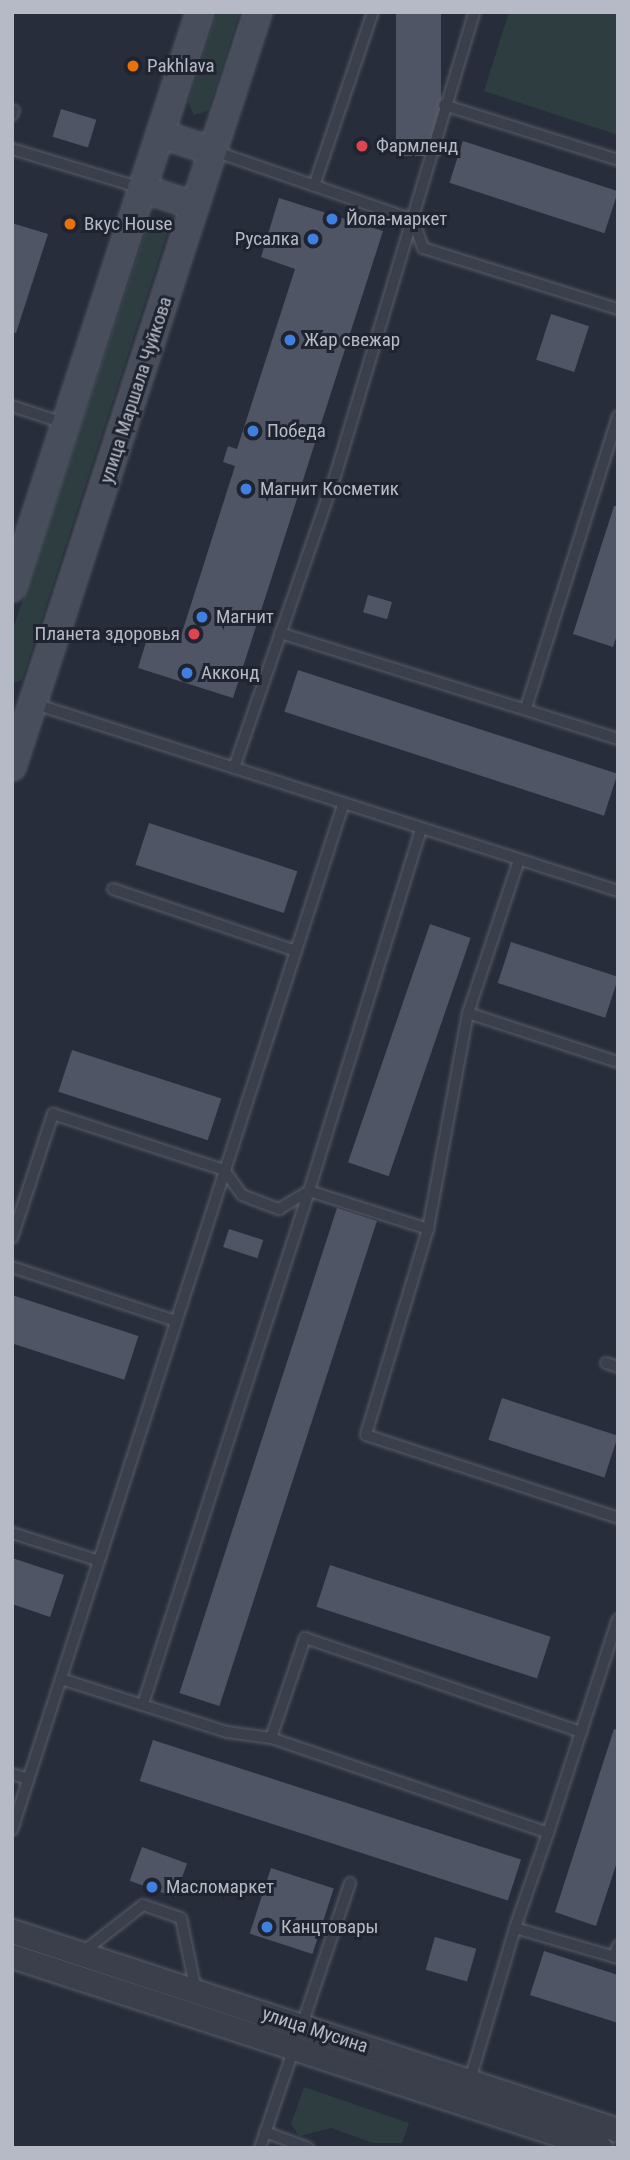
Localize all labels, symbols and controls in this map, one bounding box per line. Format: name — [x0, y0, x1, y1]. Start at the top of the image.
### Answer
place label: Pakhlava — [147, 55, 215, 77]
marker: Pakhlava — [125, 58, 141, 74]
place label: Фармленд — [376, 135, 458, 157]
marker: Фармленд — [354, 138, 370, 154]
place label: Йола-маркет — [346, 208, 447, 230]
marker: Йола-маркет — [324, 211, 340, 227]
place label: Вкус House — [84, 213, 173, 235]
marker: Вкус House — [62, 216, 78, 232]
place label: Русалка — [235, 228, 299, 250]
marker: Русалка — [305, 231, 321, 247]
street label: улица Маршала Чуйкова — [95, 294, 177, 486]
place label: Жар свежар — [304, 329, 400, 351]
marker: Жар свежар — [282, 332, 298, 348]
place label: Победа — [267, 420, 326, 442]
marker: Победа — [245, 423, 261, 439]
place label: Магнит Косметик — [260, 478, 399, 500]
marker: Магнит Косметик — [238, 481, 254, 497]
place label: Магнит — [216, 606, 274, 628]
marker: Магнит — [194, 609, 210, 625]
place label: Планета здоровья — [35, 623, 180, 645]
marker: Планета здоровья — [186, 626, 202, 642]
place label: Акконд — [201, 662, 259, 684]
marker: Акконд — [179, 665, 195, 681]
place label: Масломаркет — [166, 1876, 274, 1898]
marker: Масломаркет — [144, 1879, 160, 1895]
place label: Канцтовары — [281, 1916, 378, 1938]
marker: Канцтовары — [259, 1919, 275, 1935]
street label: улица Мусина — [259, 2002, 371, 2058]

